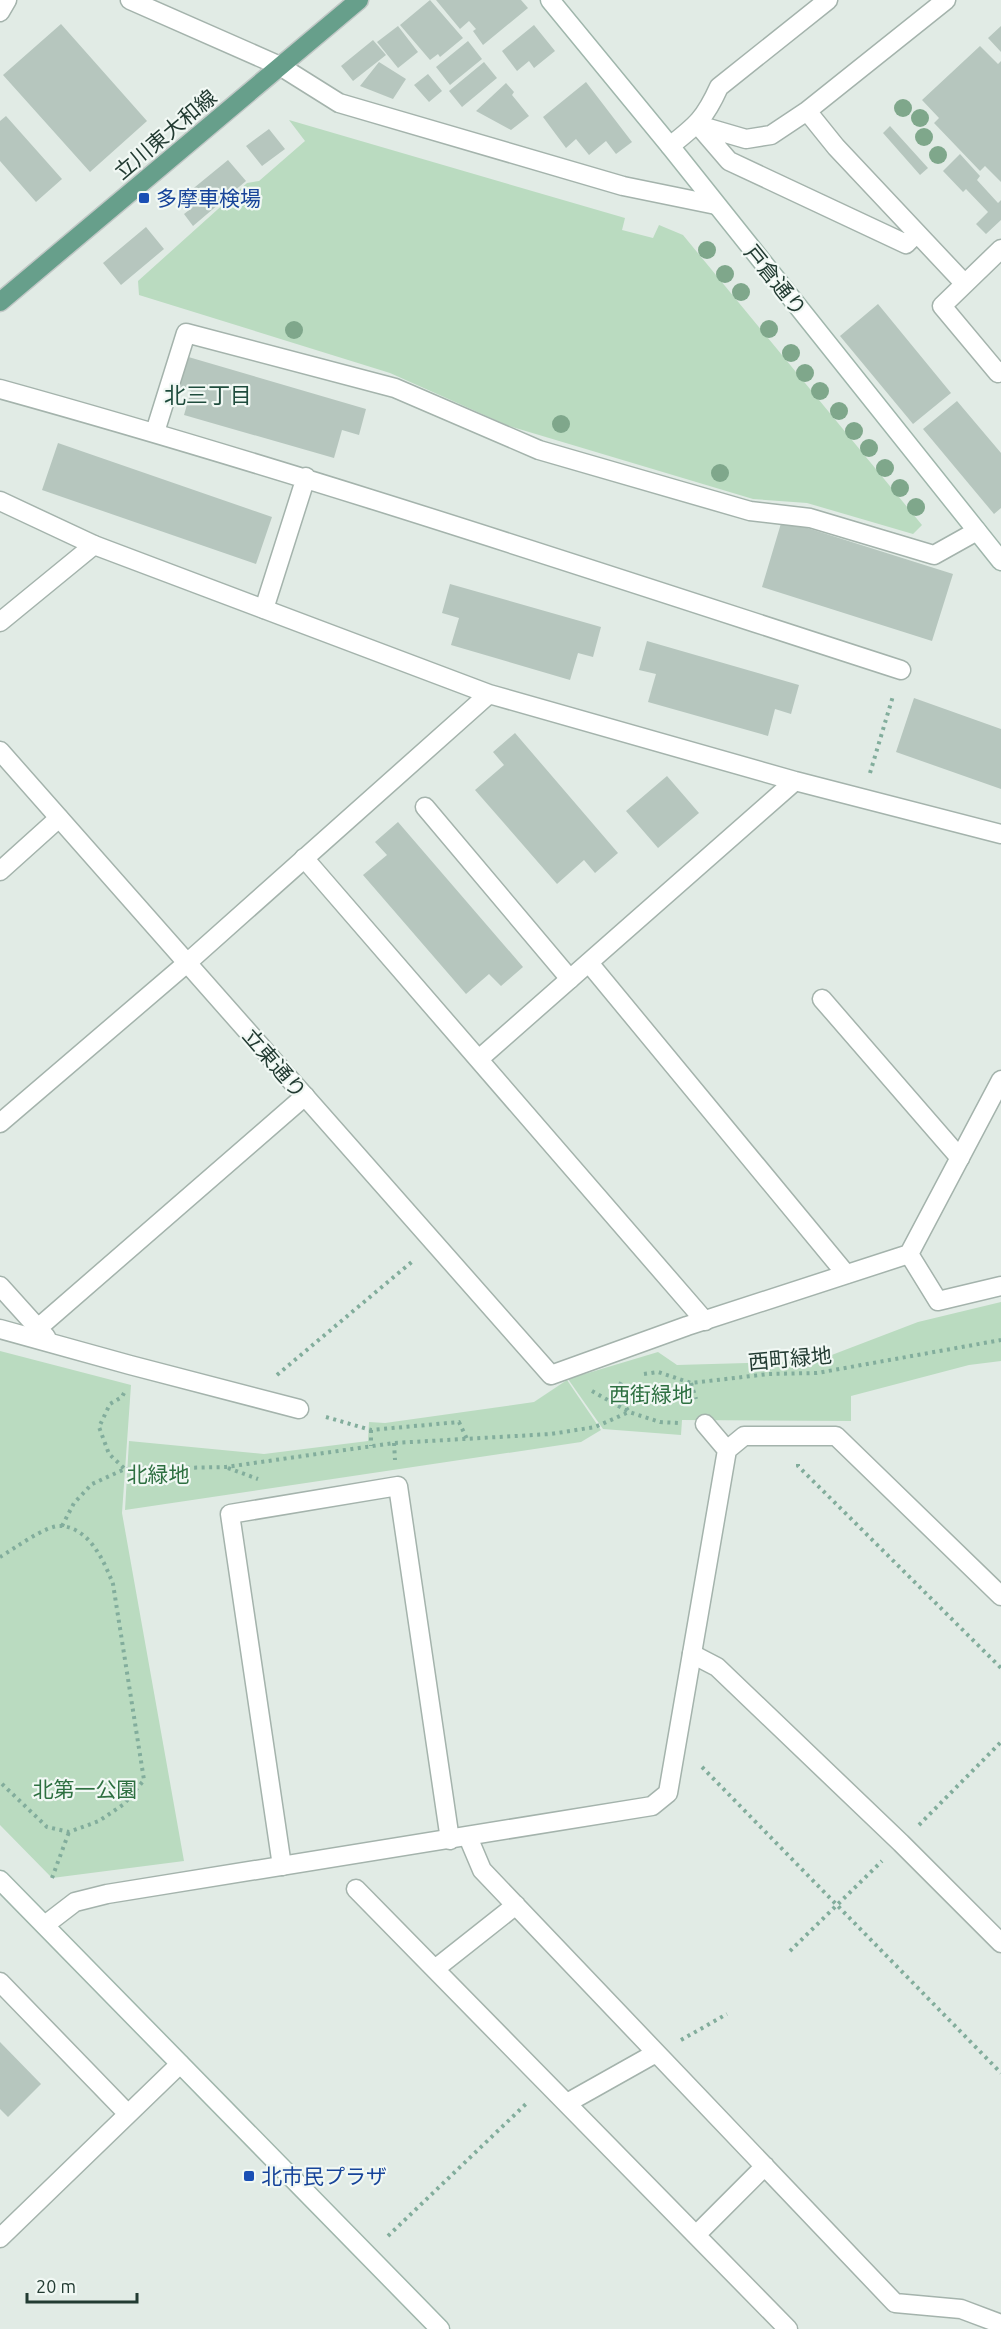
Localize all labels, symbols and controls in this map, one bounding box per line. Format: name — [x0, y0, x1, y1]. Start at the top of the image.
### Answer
street label: 立川東大和線 — [109, 84, 221, 184]
place label: 多摩車検場 — [156, 186, 261, 210]
marker: 多摩車検場 — [137, 191, 151, 205]
street label: 戸倉通り — [740, 240, 812, 320]
district label: 北三丁目 — [164, 382, 252, 407]
street label: 立東通り — [238, 1023, 312, 1103]
street label: 西町緑地 — [747, 1342, 833, 1374]
park label: 西街緑地 — [609, 1382, 693, 1406]
park label: 北緑地 — [127, 1462, 190, 1486]
park label: 北第一公園 — [33, 1777, 138, 1801]
place label: 北市民プラザ — [261, 2164, 387, 2188]
marker: 北市民プラザ — [242, 2169, 256, 2183]
scale bar — [27, 2266, 136, 2304]
text: 20 m — [36, 2276, 76, 2296]

